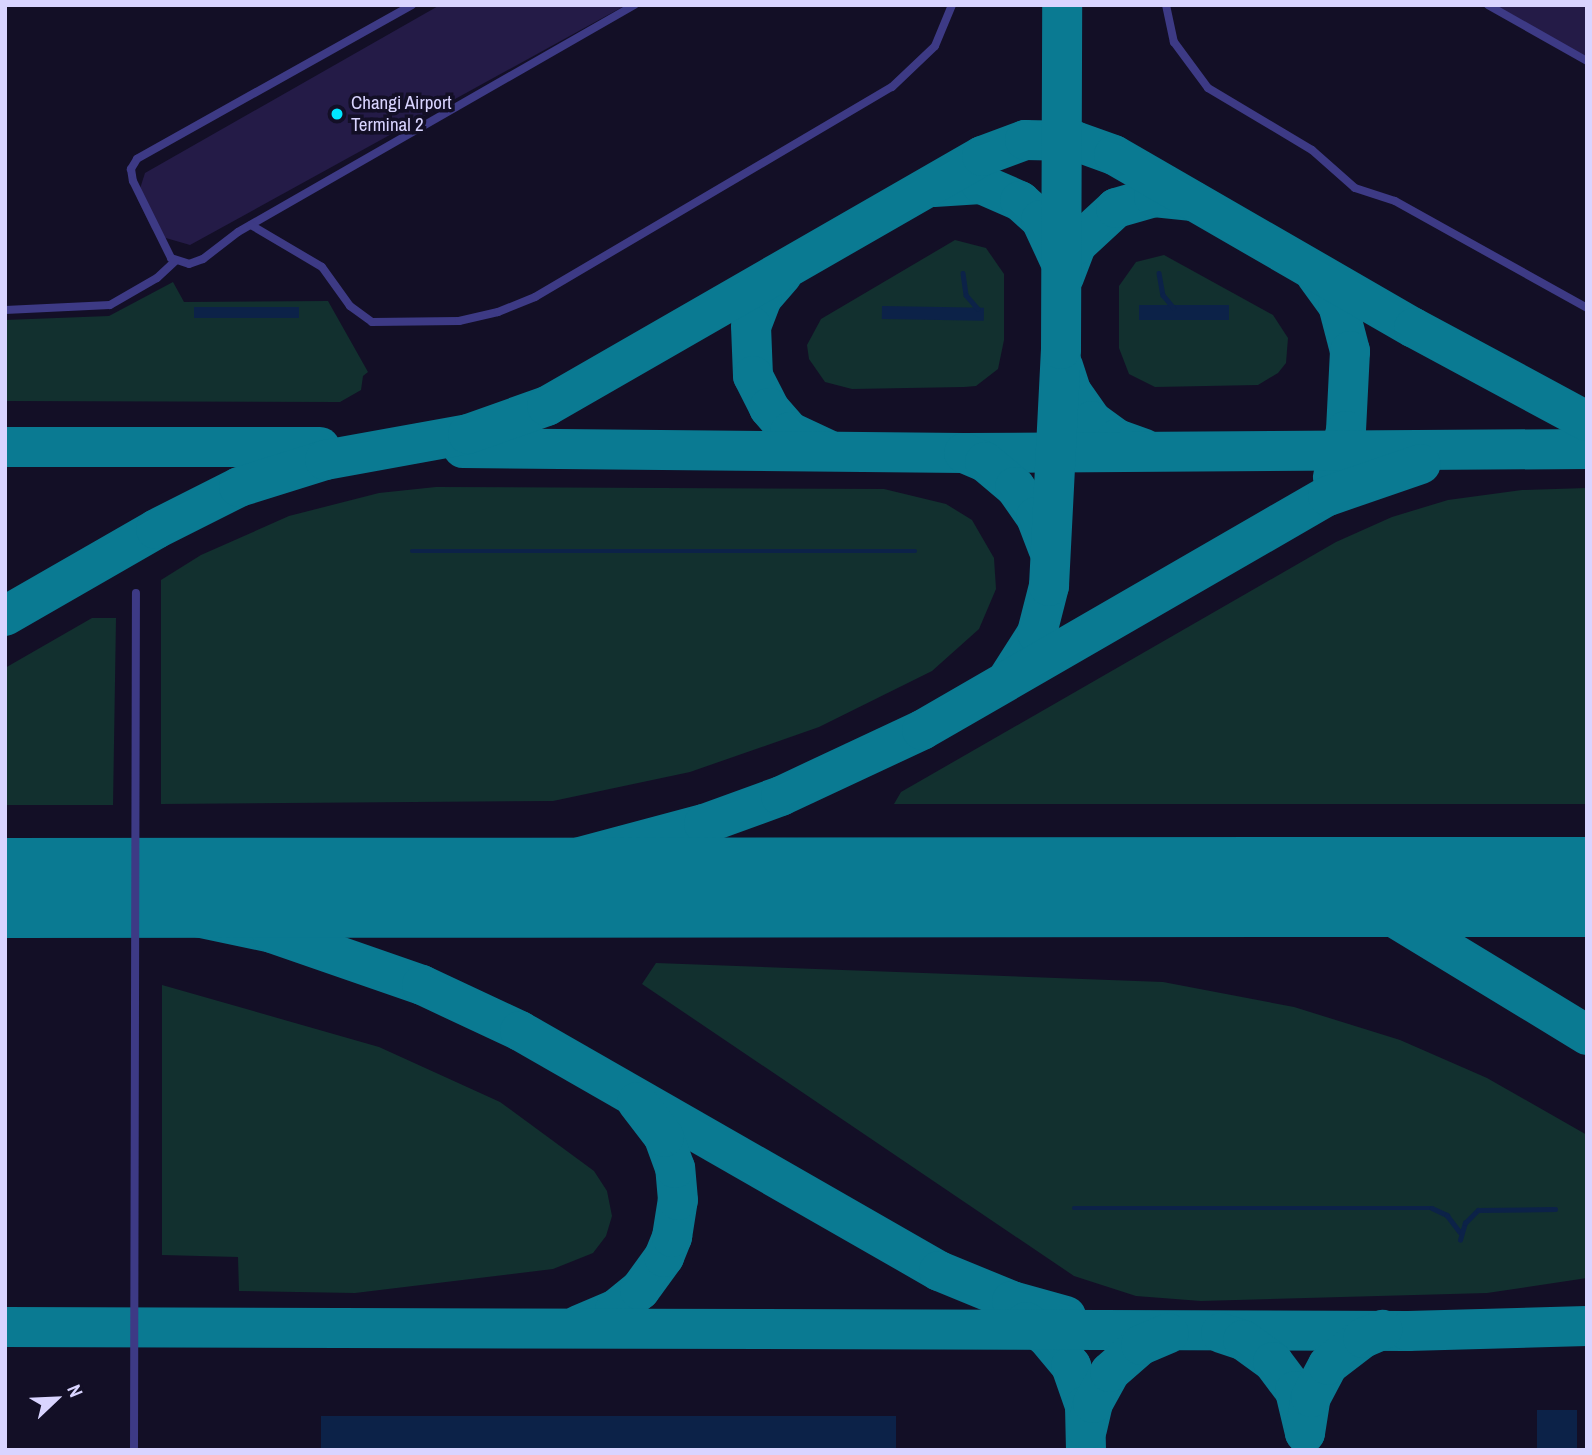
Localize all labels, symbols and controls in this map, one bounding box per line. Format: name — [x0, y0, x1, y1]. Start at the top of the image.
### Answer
place label: Changi Airport Terminal 2 — [351, 92, 452, 136]
marker: Changi Airport Terminal 2 — [329, 106, 345, 122]
north arrow — [21, 1364, 91, 1434]
text: N — [61, 1381, 89, 1401]

